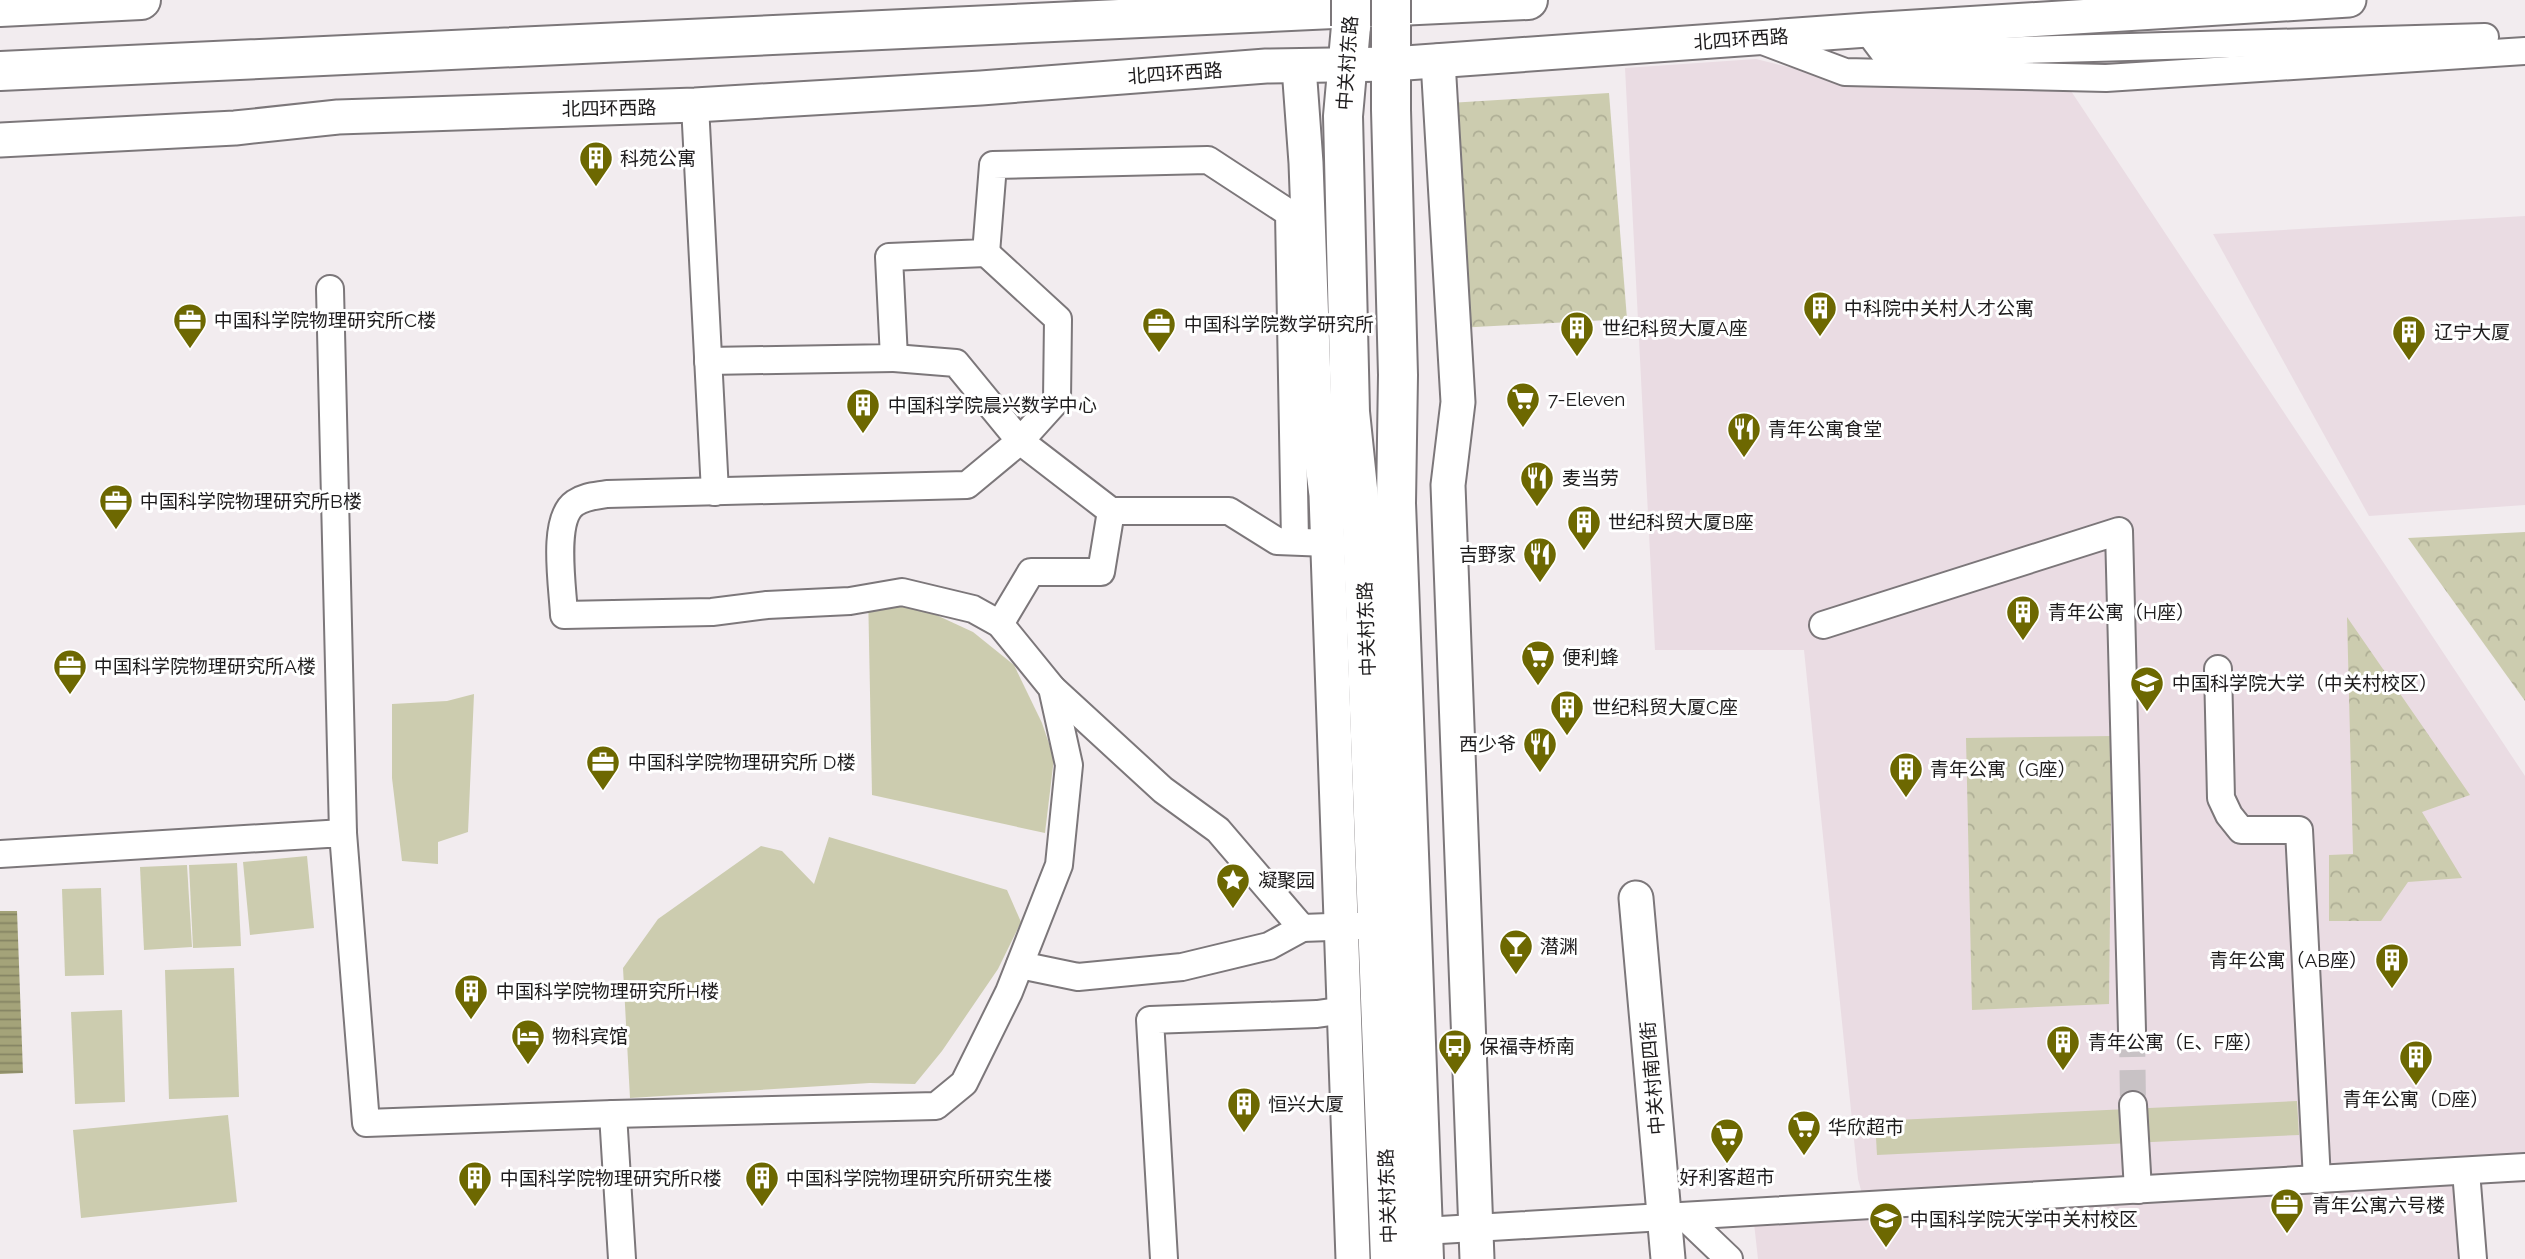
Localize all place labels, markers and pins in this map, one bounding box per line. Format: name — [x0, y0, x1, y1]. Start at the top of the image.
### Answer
building icon: 科苑公寓 — [577, 139, 615, 188]
place label: 科苑公寓 — [620, 147, 696, 169]
building icon: 中科院中关村人才公寓 — [1801, 289, 1839, 338]
place label: 中科院中关村人才公寓 — [1844, 297, 2034, 319]
office icon: 中国科学院物理研究所C楼 — [171, 301, 209, 350]
office icon: 中国科学院数学研究所 — [1140, 305, 1178, 354]
place label: 中国科学院物理研究所C楼 — [214, 309, 436, 331]
building icon: 世纪科贸大厦A座 — [1558, 309, 1596, 358]
place label: 中国科学院数学研究所 — [1184, 313, 1374, 335]
building icon: 辽宁大厦 — [2390, 313, 2428, 362]
place label: 世纪科贸大厦A座 — [1602, 317, 1748, 339]
place label: 辽宁大厦 — [2434, 321, 2510, 343]
supermarket icon: 7-Eleven — [1504, 380, 1542, 429]
building icon: 中国科学院晨兴数学中心 — [844, 386, 882, 435]
place label: 7-Eleven — [1548, 388, 1625, 410]
place label: 中国科学院晨兴数学中心 — [888, 394, 1097, 416]
restaurant icon: 青年公寓食堂 — [1725, 410, 1763, 459]
place label: 青年公寓食堂 — [1768, 418, 1882, 440]
restaurant icon: 麦当劳 — [1518, 459, 1556, 508]
place label: 麦当劳 — [1562, 467, 1619, 489]
office icon: 中国科学院物理研究所B楼 — [97, 482, 135, 531]
place label: 中国科学院物理研究所B楼 — [140, 490, 362, 512]
building icon: 世纪科贸大厦B座 — [1565, 503, 1603, 552]
place label: 世纪科贸大厦B座 — [1608, 511, 1754, 533]
restaurant icon: 吉野家 — [1521, 535, 1559, 584]
place label: 吉野家 — [1459, 543, 1516, 565]
building icon: 青年公寓（H座） — [2004, 593, 2042, 642]
place label: 青年公寓（H座） — [2048, 601, 2195, 623]
supermarket icon: 便利蜂 — [1519, 638, 1557, 687]
place label: 便利蜂 — [1562, 646, 1619, 668]
office icon: 中国科学院物理研究所A楼 — [51, 647, 89, 696]
place label: 中国科学院物理研究所A楼 — [94, 655, 316, 677]
school or university icon: 中国科学院大学（中关村校区） — [2128, 664, 2166, 713]
place label: 中国科学院大学（中关村校区） — [2172, 672, 2438, 694]
building icon: 世纪科贸大厦C座 — [1548, 688, 1586, 737]
place label: 世纪科贸大厦C座 — [1592, 696, 1738, 718]
restaurant icon: 西少爷 — [1521, 725, 1559, 774]
place label: 西少爷 — [1459, 733, 1516, 755]
office icon: 中国科学院物理研究所 D楼 — [584, 743, 622, 792]
building icon: 青年公寓（G座） — [1887, 750, 1925, 799]
place label: 中国科学院物理研究所 D楼 — [628, 751, 855, 773]
place label: 青年公寓（G座） — [1930, 758, 2077, 780]
place icon: 凝聚园 — [1214, 861, 1252, 910]
place label: 凝聚园 — [1258, 869, 1315, 891]
bar icon: 潜渊 — [1497, 927, 1535, 976]
place label: 潜渊 — [1540, 935, 1578, 957]
building icon: 青年公寓（AB座） — [2373, 941, 2411, 990]
place label: 青年公寓（AB座） — [2210, 949, 2368, 971]
building icon: 中国科学院物理研究所H楼 — [452, 972, 490, 1021]
place label: 中国科学院物理研究所H楼 — [496, 980, 719, 1002]
hotel icon: 物科宾馆 — [509, 1017, 547, 1066]
building icon: 青年公寓（E、F座） — [2044, 1023, 2082, 1072]
place label: 物科宾馆 — [552, 1025, 628, 1047]
bus stop icon: 保福寺桥南 — [1436, 1027, 1474, 1076]
place label: 青年公寓（E、F座） — [2088, 1031, 2263, 1053]
place label: 保福寺桥南 — [1480, 1035, 1575, 1057]
building icon: 青年公寓（D座） — [2397, 1038, 2435, 1087]
building icon: 恒兴大厦 — [1225, 1085, 1263, 1134]
place label: 青年公寓（D座） — [2343, 1088, 2489, 1110]
place label: 恒兴大厦 — [1268, 1093, 1344, 1115]
supermarket icon: 华欣超市 — [1785, 1108, 1823, 1157]
supermarket icon: 好利客超市 — [1708, 1116, 1746, 1165]
place label: 华欣超市 — [1828, 1116, 1904, 1138]
building icon: 中国科学院物理研究所R楼 — [456, 1159, 494, 1208]
building icon: 中国科学院物理研究所研究生楼 — [743, 1159, 781, 1208]
place label: 好利客超市 — [1679, 1166, 1775, 1188]
place label: 中国科学院物理研究所R楼 — [500, 1167, 721, 1189]
place label: 中国科学院物理研究所研究生楼 — [786, 1167, 1052, 1189]
office icon: 青年公寓六号楼 — [2268, 1186, 2306, 1235]
place label: 青年公寓六号楼 — [2312, 1194, 2445, 1216]
school or university icon: 中国科学院大学中关村校区 — [1867, 1200, 1905, 1249]
place label: 中国科学院大学中关村校区 — [1910, 1208, 2138, 1230]

